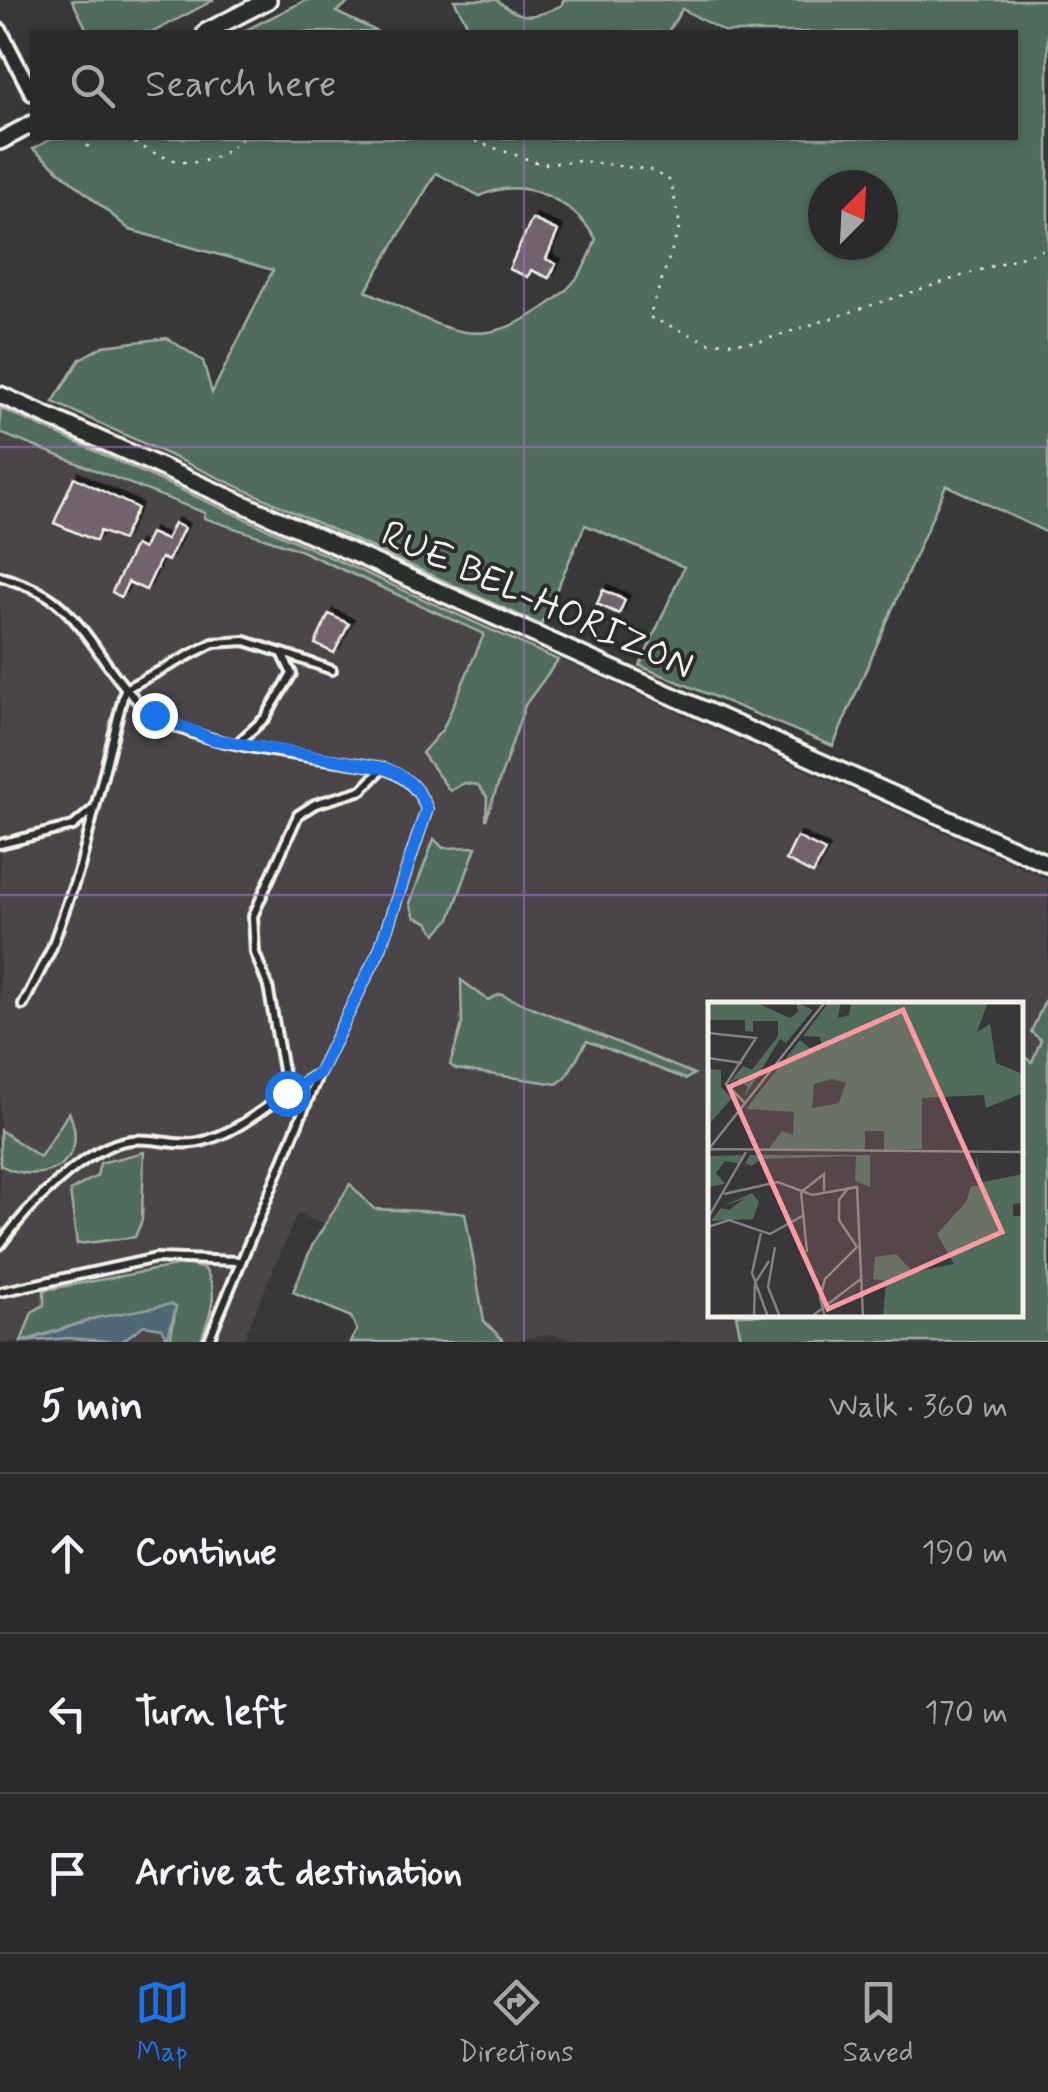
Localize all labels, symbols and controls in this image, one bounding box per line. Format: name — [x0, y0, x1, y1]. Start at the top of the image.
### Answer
search box — [30, 30, 1018, 140]
icon: search — [65, 58, 120, 113]
text: Search here — [145, 61, 336, 110]
north arrow — [808, 170, 898, 260]
street label: RUE BEL-HORIZON — [373, 510, 701, 692]
route end — [132, 693, 178, 739]
inset map — [708, 1002, 1023, 1317]
route start — [265, 1071, 311, 1117]
text: 5 min — [40, 1380, 143, 1435]
text: Walk · 360 m — [829, 1386, 1008, 1428]
icon: ahead — [40, 1526, 95, 1581]
text: Continue — [135, 1529, 277, 1578]
text: 190 m — [921, 1532, 1008, 1574]
icon: left — [40, 1686, 95, 1741]
text: Turn left — [135, 1689, 287, 1738]
text: 170 m — [924, 1692, 1008, 1734]
icon: arrive — [40, 1846, 95, 1901]
text: Arrive at destination — [135, 1849, 462, 1898]
tab: Map — [135, 1975, 190, 2072]
tab: Directions — [459, 1975, 574, 2072]
tab: Saved — [843, 1975, 913, 2072]

